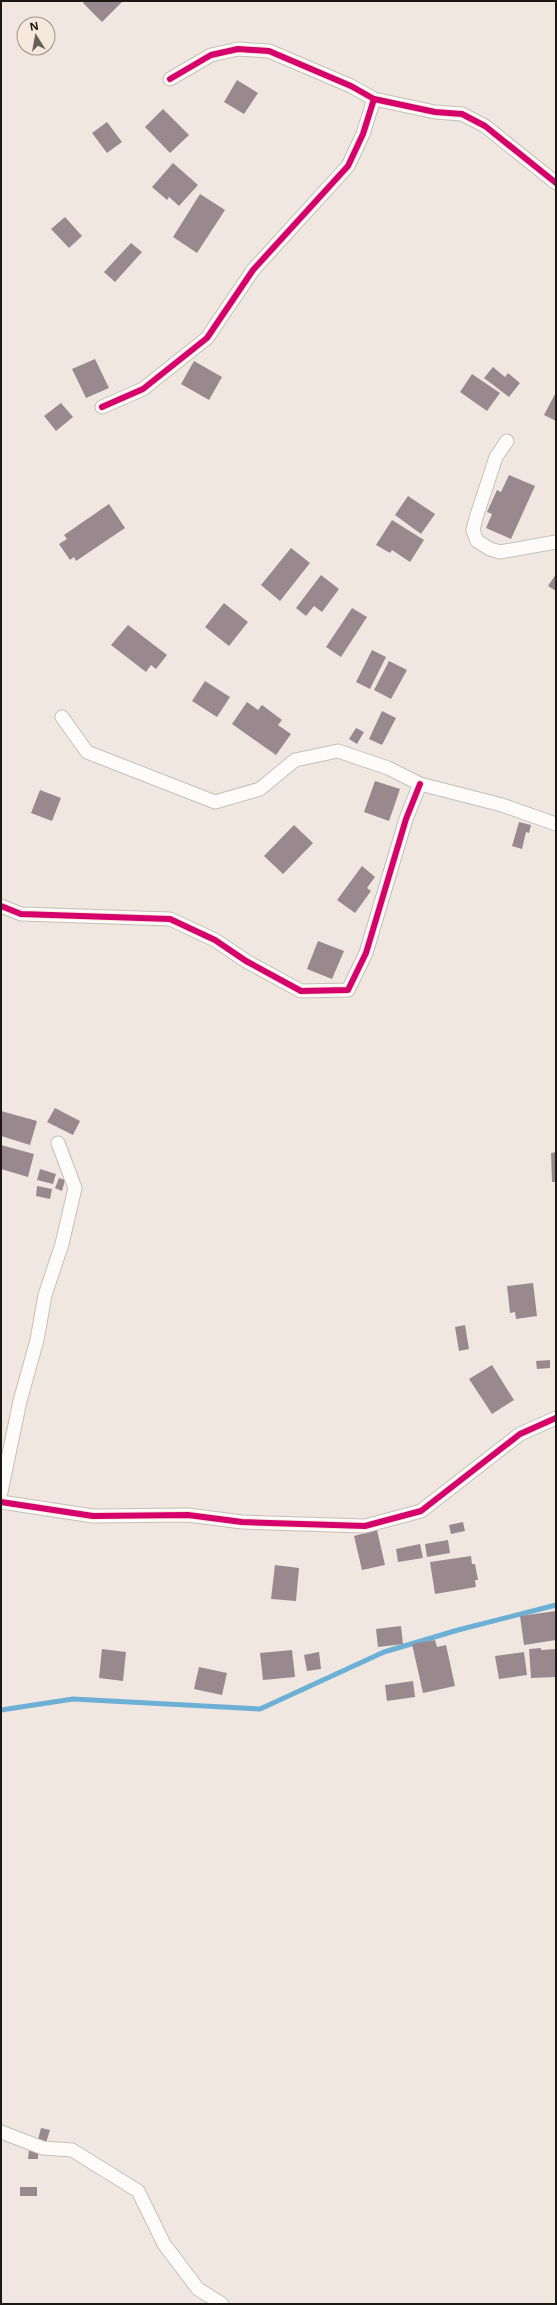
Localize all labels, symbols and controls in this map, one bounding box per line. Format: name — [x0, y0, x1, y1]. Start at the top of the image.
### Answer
north arrow — [16, 16, 56, 56]
text: N — [28, 17, 40, 34]

